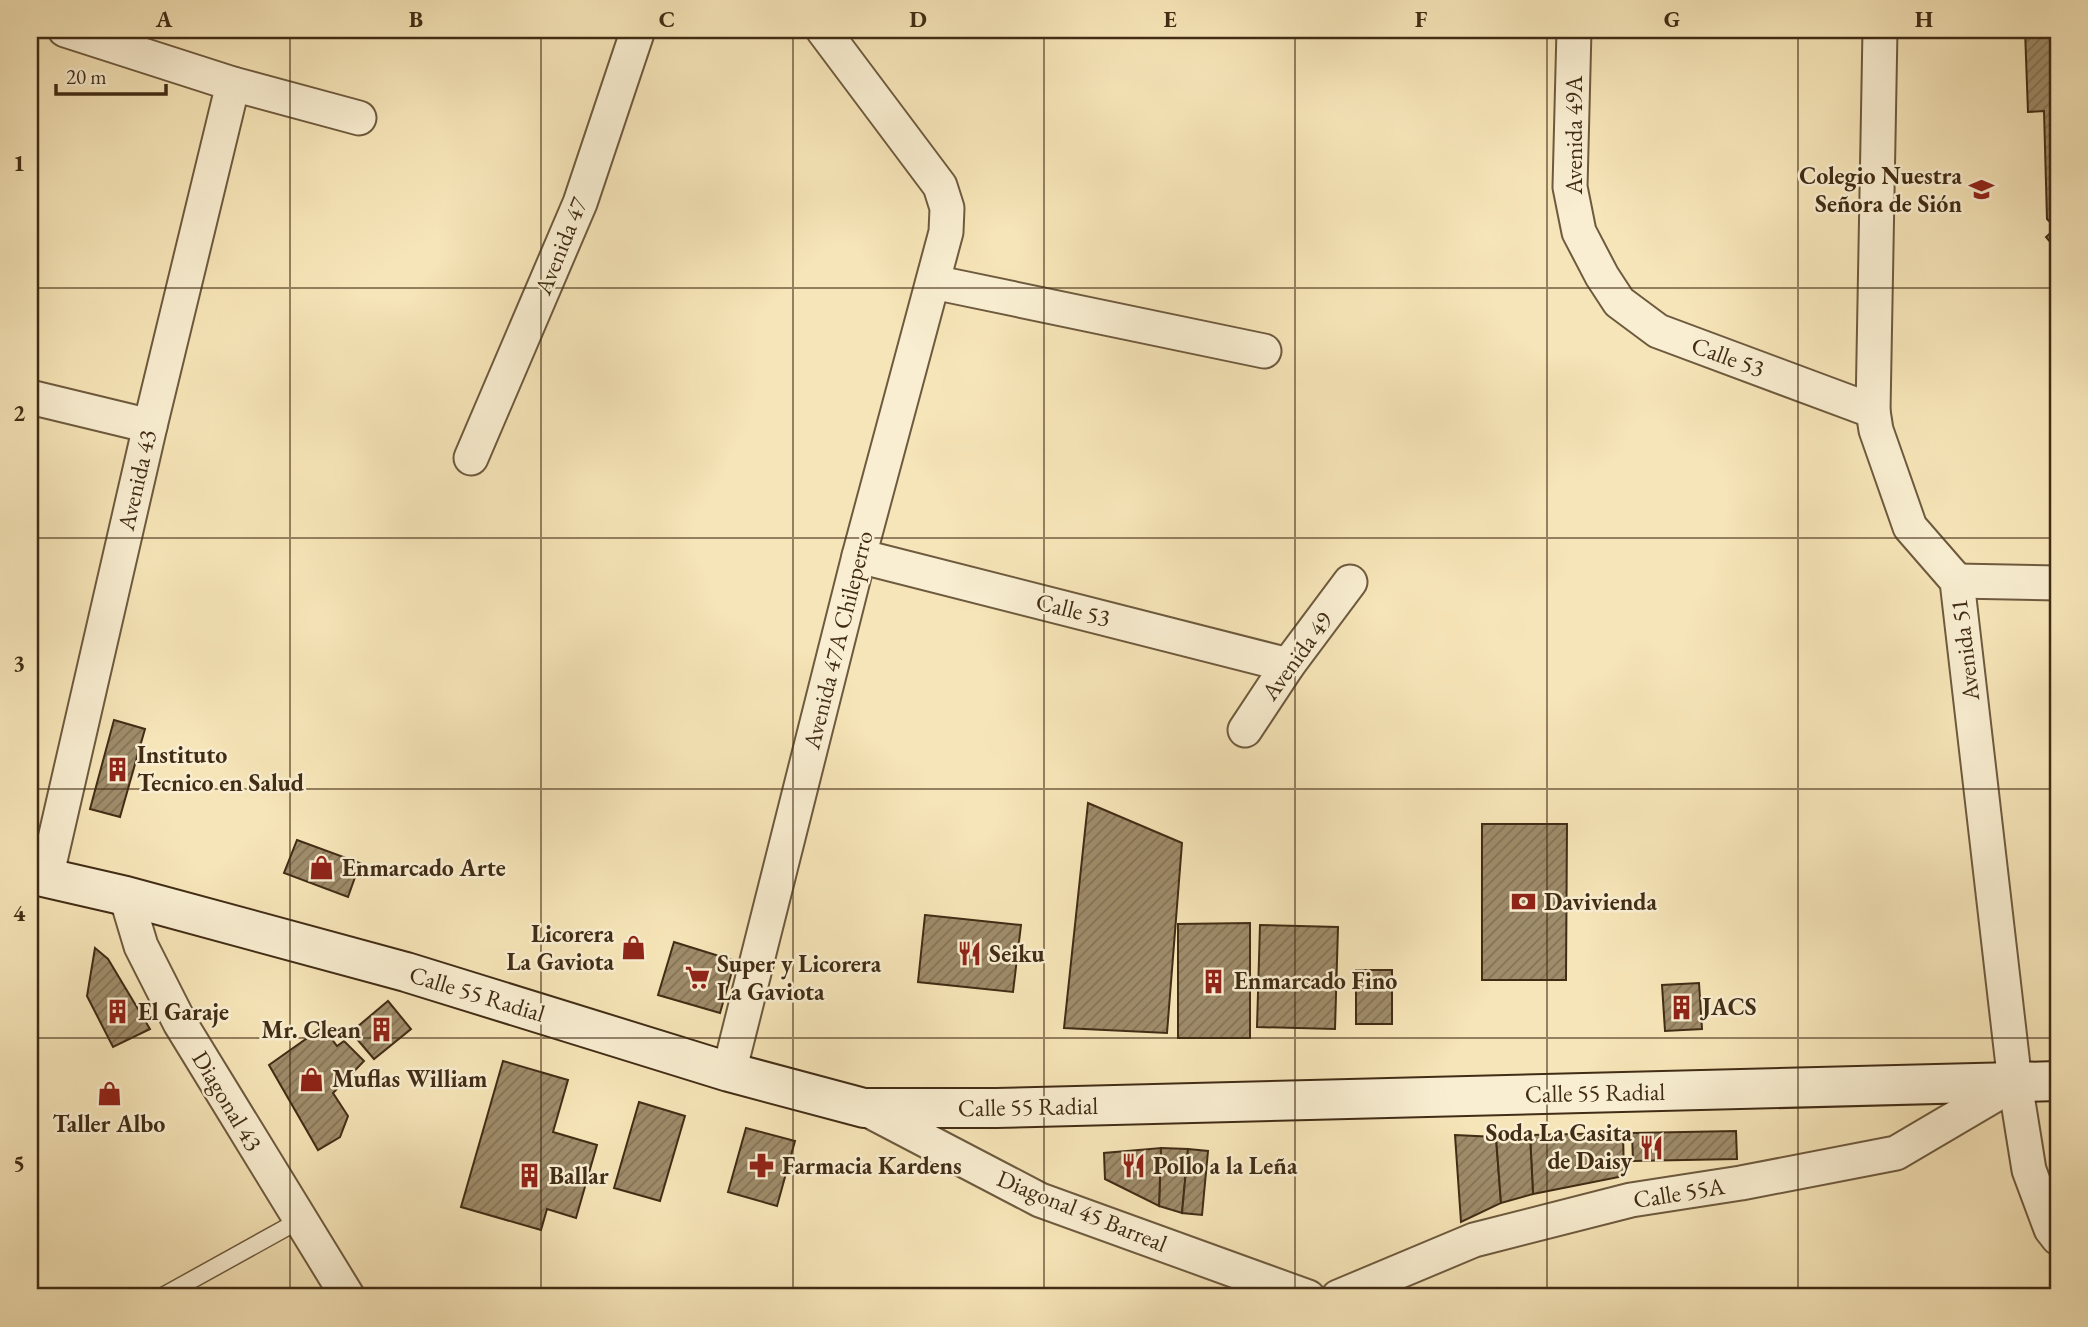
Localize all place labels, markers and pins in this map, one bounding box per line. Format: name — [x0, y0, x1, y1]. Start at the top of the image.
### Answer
place label: Colegio Nuestra Señora de Sión — [1799, 160, 1962, 219]
school or university icon: Colegio Nuestra Señora de Sión — [1968, 176, 1996, 204]
place label: Instituto Tecnico en Salud — [137, 739, 305, 798]
building icon: Instituto Tecnico en Salud — [103, 755, 131, 783]
place label: Enmarcado Arte — [342, 852, 506, 883]
shop icon: Enmarcado Arte — [308, 854, 336, 882]
place label: Davivienda — [1544, 886, 1658, 917]
bank icon: Davivienda — [1510, 888, 1538, 916]
place label: Licorera La Gaviota — [506, 918, 614, 977]
shop icon: Licorera La Gaviota — [620, 934, 648, 962]
place label: Seiku — [989, 938, 1045, 969]
restaurant icon: Seiku — [955, 940, 983, 968]
place label: Super y Licorera La Gaviota — [717, 948, 882, 1007]
supermarket icon: Super y Licorera La Gaviota — [683, 964, 711, 992]
place label: Enmarcado Fino — [1234, 965, 1397, 996]
building icon: Enmarcado Fino — [1200, 967, 1228, 995]
place label: JACS — [1700, 991, 1757, 1022]
building icon: JACS — [1668, 993, 1696, 1021]
place label: El Garaje — [138, 996, 229, 1028]
building icon: El Garaje — [104, 998, 132, 1026]
place label: Mr. Clean — [261, 1014, 361, 1045]
building icon: Mr. Clean — [367, 1016, 395, 1044]
place label: Muflas William — [332, 1063, 487, 1094]
shop icon: Muflas William — [298, 1065, 326, 1093]
shop icon: Taller Albo — [95, 1079, 123, 1107]
place label: Taller Albo — [53, 1108, 165, 1139]
place label: Soda La Casita de Daisy — [1486, 1117, 1632, 1177]
restaurant icon: Soda La Casita de Daisy — [1638, 1133, 1666, 1161]
place label: Farmacia Kardens — [782, 1150, 962, 1181]
place label: Pollo a la Leña — [1153, 1150, 1298, 1181]
pharmacy icon: Farmacia Kardens — [748, 1152, 776, 1180]
restaurant icon: Pollo a la Leña — [1119, 1152, 1147, 1180]
place label: Ballar — [549, 1160, 609, 1191]
building icon: Ballar — [515, 1162, 543, 1190]

